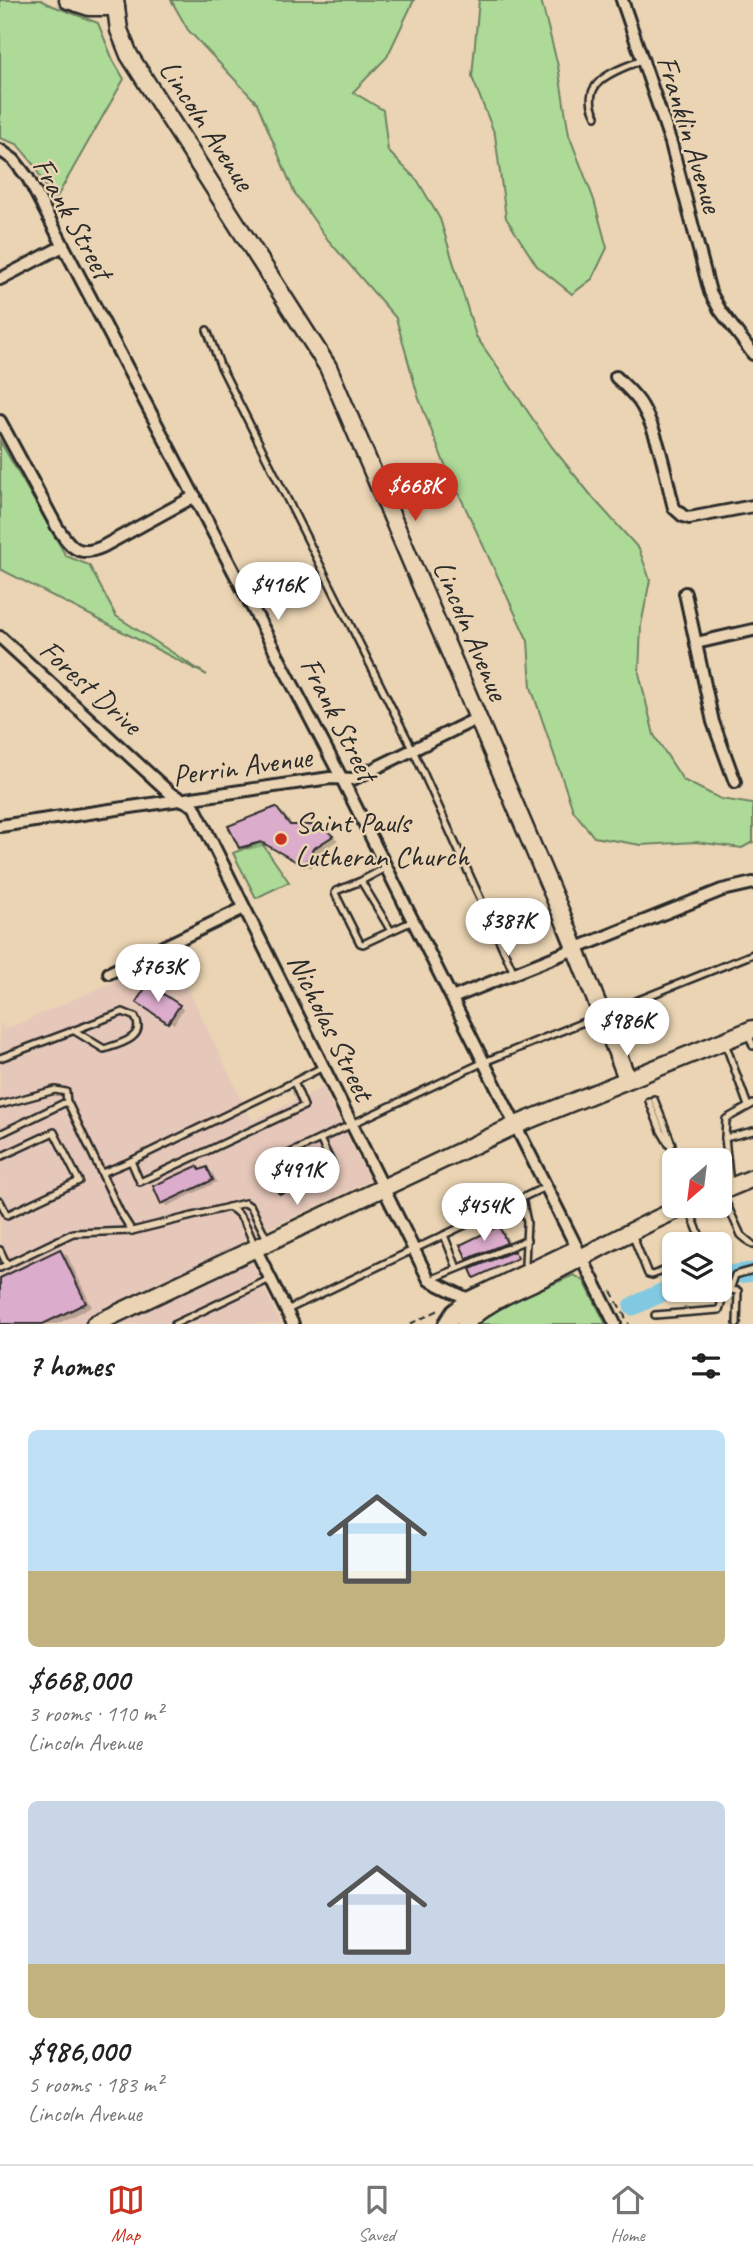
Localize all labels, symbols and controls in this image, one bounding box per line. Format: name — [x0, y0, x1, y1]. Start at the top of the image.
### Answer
street label: Franklin Avenue — [648, 51, 732, 219]
street label: Lincoln Avenue — [151, 52, 265, 199]
street label: Frank Street — [24, 150, 124, 289]
pin: $668K — [366, 463, 464, 523]
text: $668K — [388, 471, 442, 500]
street label: Lincoln Avenue — [425, 554, 518, 708]
pin: $416K — [229, 562, 327, 622]
text: $416K — [251, 570, 305, 599]
street label: Forest Drive — [32, 631, 152, 745]
street label: Frank Street — [292, 651, 388, 791]
street label: Perrin Avenue — [170, 737, 316, 795]
place label: Saint Pauls Lutheran Church — [295, 803, 470, 875]
marker: Saint Pauls Lutheran Church — [273, 831, 289, 847]
pin: $387K — [459, 898, 557, 958]
text: $387K — [482, 906, 535, 935]
pin: $763K — [109, 944, 207, 1004]
street label: Nicholas Street — [279, 947, 384, 1109]
text: $763K — [131, 952, 185, 981]
pin: $986K — [578, 998, 676, 1058]
text: $986K — [600, 1006, 654, 1035]
pin: $491K — [248, 1148, 346, 1207]
north arrow — [662, 1148, 732, 1218]
map controls — [662, 1148, 732, 1302]
text: $491K — [271, 1155, 323, 1184]
pin: $454K — [435, 1184, 533, 1243]
text: $454K — [458, 1191, 510, 1220]
button: layers — [662, 1232, 732, 1302]
text: 7 homes — [28, 1347, 113, 1385]
icon: filters — [687, 1347, 725, 1385]
icon: home — [314, 1476, 440, 1602]
text: $668,000 — [28, 1661, 130, 1699]
text: 3 rooms · 110 m² — [28, 1699, 163, 1728]
text: Lincoln Avenue — [28, 1728, 142, 1757]
icon: home — [314, 1847, 440, 1973]
text: $986,000 — [28, 2032, 129, 2070]
text: 5 rooms · 183 m² — [28, 2070, 163, 2099]
text: Lincoln Avenue — [28, 2099, 142, 2128]
tab: Map — [107, 2181, 145, 2247]
tab: Saved — [358, 2181, 396, 2247]
tab: Home — [609, 2181, 647, 2247]

